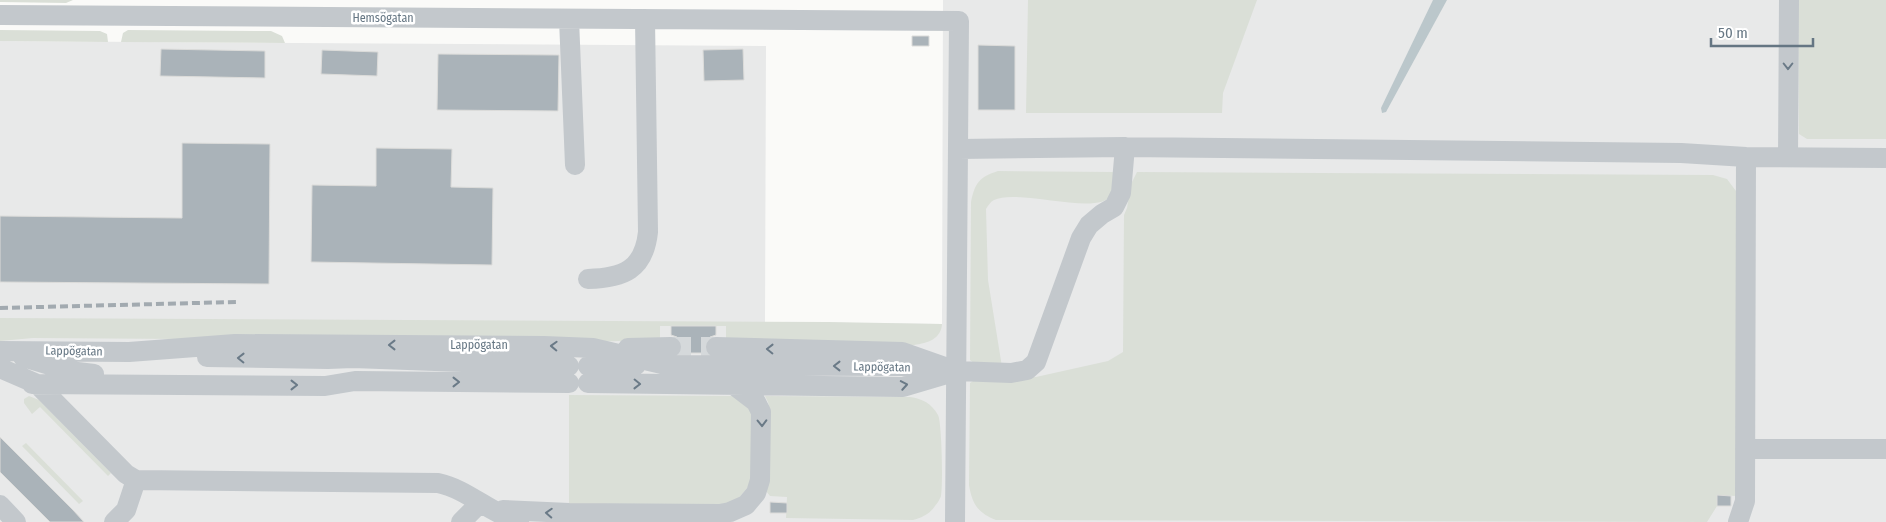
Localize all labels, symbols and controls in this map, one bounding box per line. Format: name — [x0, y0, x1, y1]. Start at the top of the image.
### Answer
street label: Hemsögatan — [352, 11, 414, 25]
scale bar — [1711, 15, 1814, 47]
text: 50 m — [1718, 24, 1748, 42]
one-way arrow — [1783, 62, 1793, 70]
street label: Lappögatan — [450, 338, 508, 352]
one-way arrow — [387, 340, 395, 350]
one-way arrow — [550, 341, 558, 352]
street label: Lappögatan — [45, 343, 103, 359]
one-way arrow — [766, 343, 774, 354]
one-way arrow — [237, 353, 244, 363]
street label: Lappögatan — [853, 359, 911, 375]
one-way arrow — [833, 361, 840, 371]
one-way arrow — [452, 377, 460, 387]
one-way arrow — [633, 379, 641, 389]
one-way arrow — [290, 380, 298, 390]
one-way arrow — [900, 381, 908, 391]
one-way arrow — [757, 420, 767, 427]
one-way arrow — [545, 507, 553, 518]

